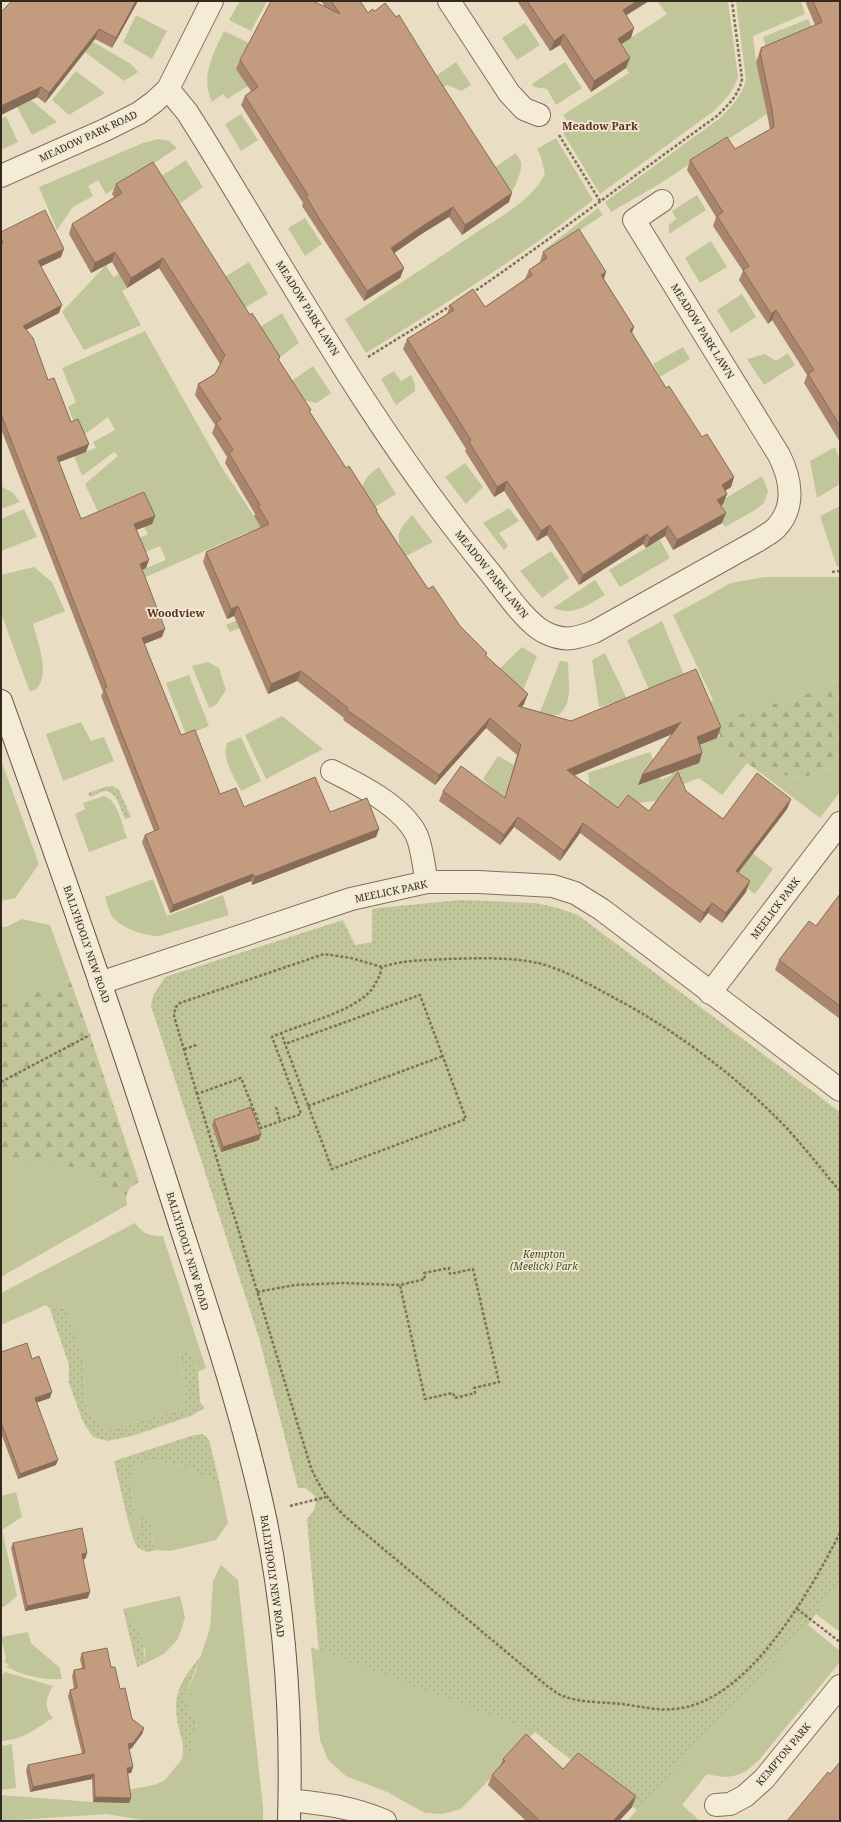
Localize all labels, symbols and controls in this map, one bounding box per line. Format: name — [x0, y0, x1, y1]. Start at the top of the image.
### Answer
street label: MEADOW PARK ROAD — [37, 107, 139, 165]
district label: Meadow Park — [562, 118, 638, 133]
street label: MEADOW PARK LAWN — [273, 258, 343, 359]
street label: MEADOW PARK LAWN — [668, 281, 738, 382]
street label: MEADOW PARK LAWN — [452, 527, 532, 621]
district label: Woodview — [147, 605, 206, 620]
street label: MEELICK PARK — [747, 874, 803, 942]
street label: MEELICK PARK — [354, 876, 429, 906]
street label: BALLYHOOLY NEW ROAD — [60, 883, 114, 1005]
street label: BALLYHOOLY NEW ROAD — [163, 1190, 213, 1312]
park label: Kempton (Meelick) Park — [510, 1247, 578, 1273]
street label: BALLYHOOLY NEW ROAD — [257, 1514, 289, 1638]
street label: KEMPTON PARK — [752, 1719, 814, 1789]

